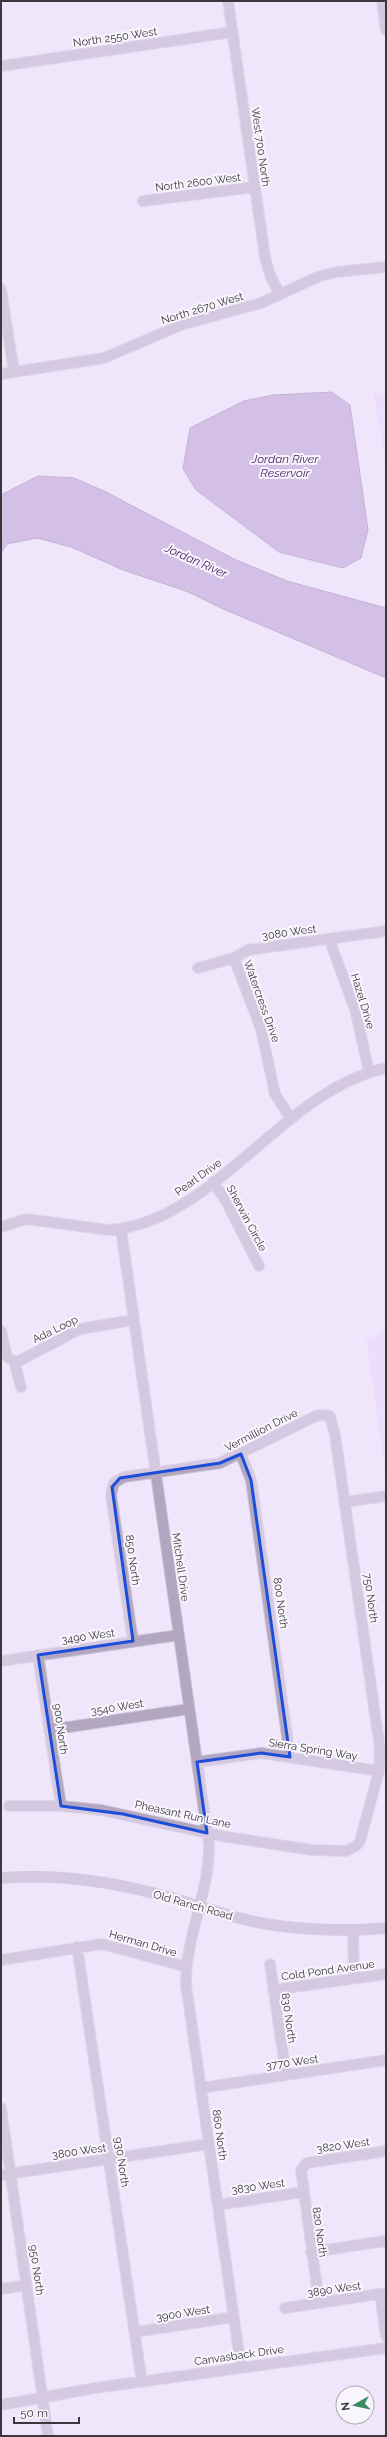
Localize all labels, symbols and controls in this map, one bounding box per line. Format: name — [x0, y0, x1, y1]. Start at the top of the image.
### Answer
street label: North 2550 West — [72, 25, 158, 50]
street label: West 700 North — [248, 107, 273, 188]
street label: North 2600 West — [154, 171, 242, 194]
street label: North 2670 West — [159, 290, 245, 327]
water label: Jordan River Reservoir — [251, 452, 319, 480]
water label: Jordan River — [162, 541, 230, 581]
street label: 3080 West — [261, 922, 317, 943]
street label: Watercress Drive — [241, 958, 283, 1045]
street label: Hazel Drive — [348, 972, 377, 1031]
street label: Pearl Drive — [172, 1156, 225, 1199]
street label: Sherwin Circle — [224, 1183, 270, 1254]
street label: Ada Loop — [30, 1313, 80, 1346]
street label: Vermillion Drive — [223, 1406, 300, 1454]
street label: Mitchell Drive — [169, 1532, 192, 1603]
street label: 850 North — [123, 1534, 142, 1586]
street label: 750 North — [361, 1572, 380, 1624]
street label: 800 North — [270, 1577, 291, 1630]
street label: 3490 West — [61, 1626, 116, 1647]
street label: 3540 West — [90, 1697, 145, 1718]
street label: 900 North — [50, 1703, 71, 1756]
street label: Sierra Spring Way — [267, 1736, 358, 1763]
street label: Pheasant Run Lane — [134, 1798, 233, 1831]
street label: Old Ranch Road — [152, 1888, 234, 1923]
street label: Herman Drive — [107, 1928, 179, 1960]
street label: Cold Pond Avenue — [280, 1957, 376, 1983]
street label: 830 North — [279, 1992, 298, 2044]
street label: 3770 West — [265, 2052, 319, 2073]
street label: 860 North — [209, 2109, 230, 2162]
street label: 3820 West — [316, 2135, 371, 2156]
street label: 930 North — [112, 2136, 131, 2188]
street label: 3800 West — [51, 2141, 107, 2162]
street label: 3830 West — [231, 2176, 286, 2197]
street label: 820 North — [310, 2206, 329, 2258]
street label: 950 North — [27, 2244, 46, 2296]
street label: 3890 West — [306, 2279, 362, 2300]
street label: 3900 West — [155, 2303, 211, 2324]
street label: Canvasback Drive — [193, 2343, 285, 2368]
north arrow — [335, 2385, 375, 2425]
scale bar — [14, 2399, 79, 2425]
text: N — [339, 2401, 353, 2411]
text: 50 m — [20, 2406, 48, 2420]

